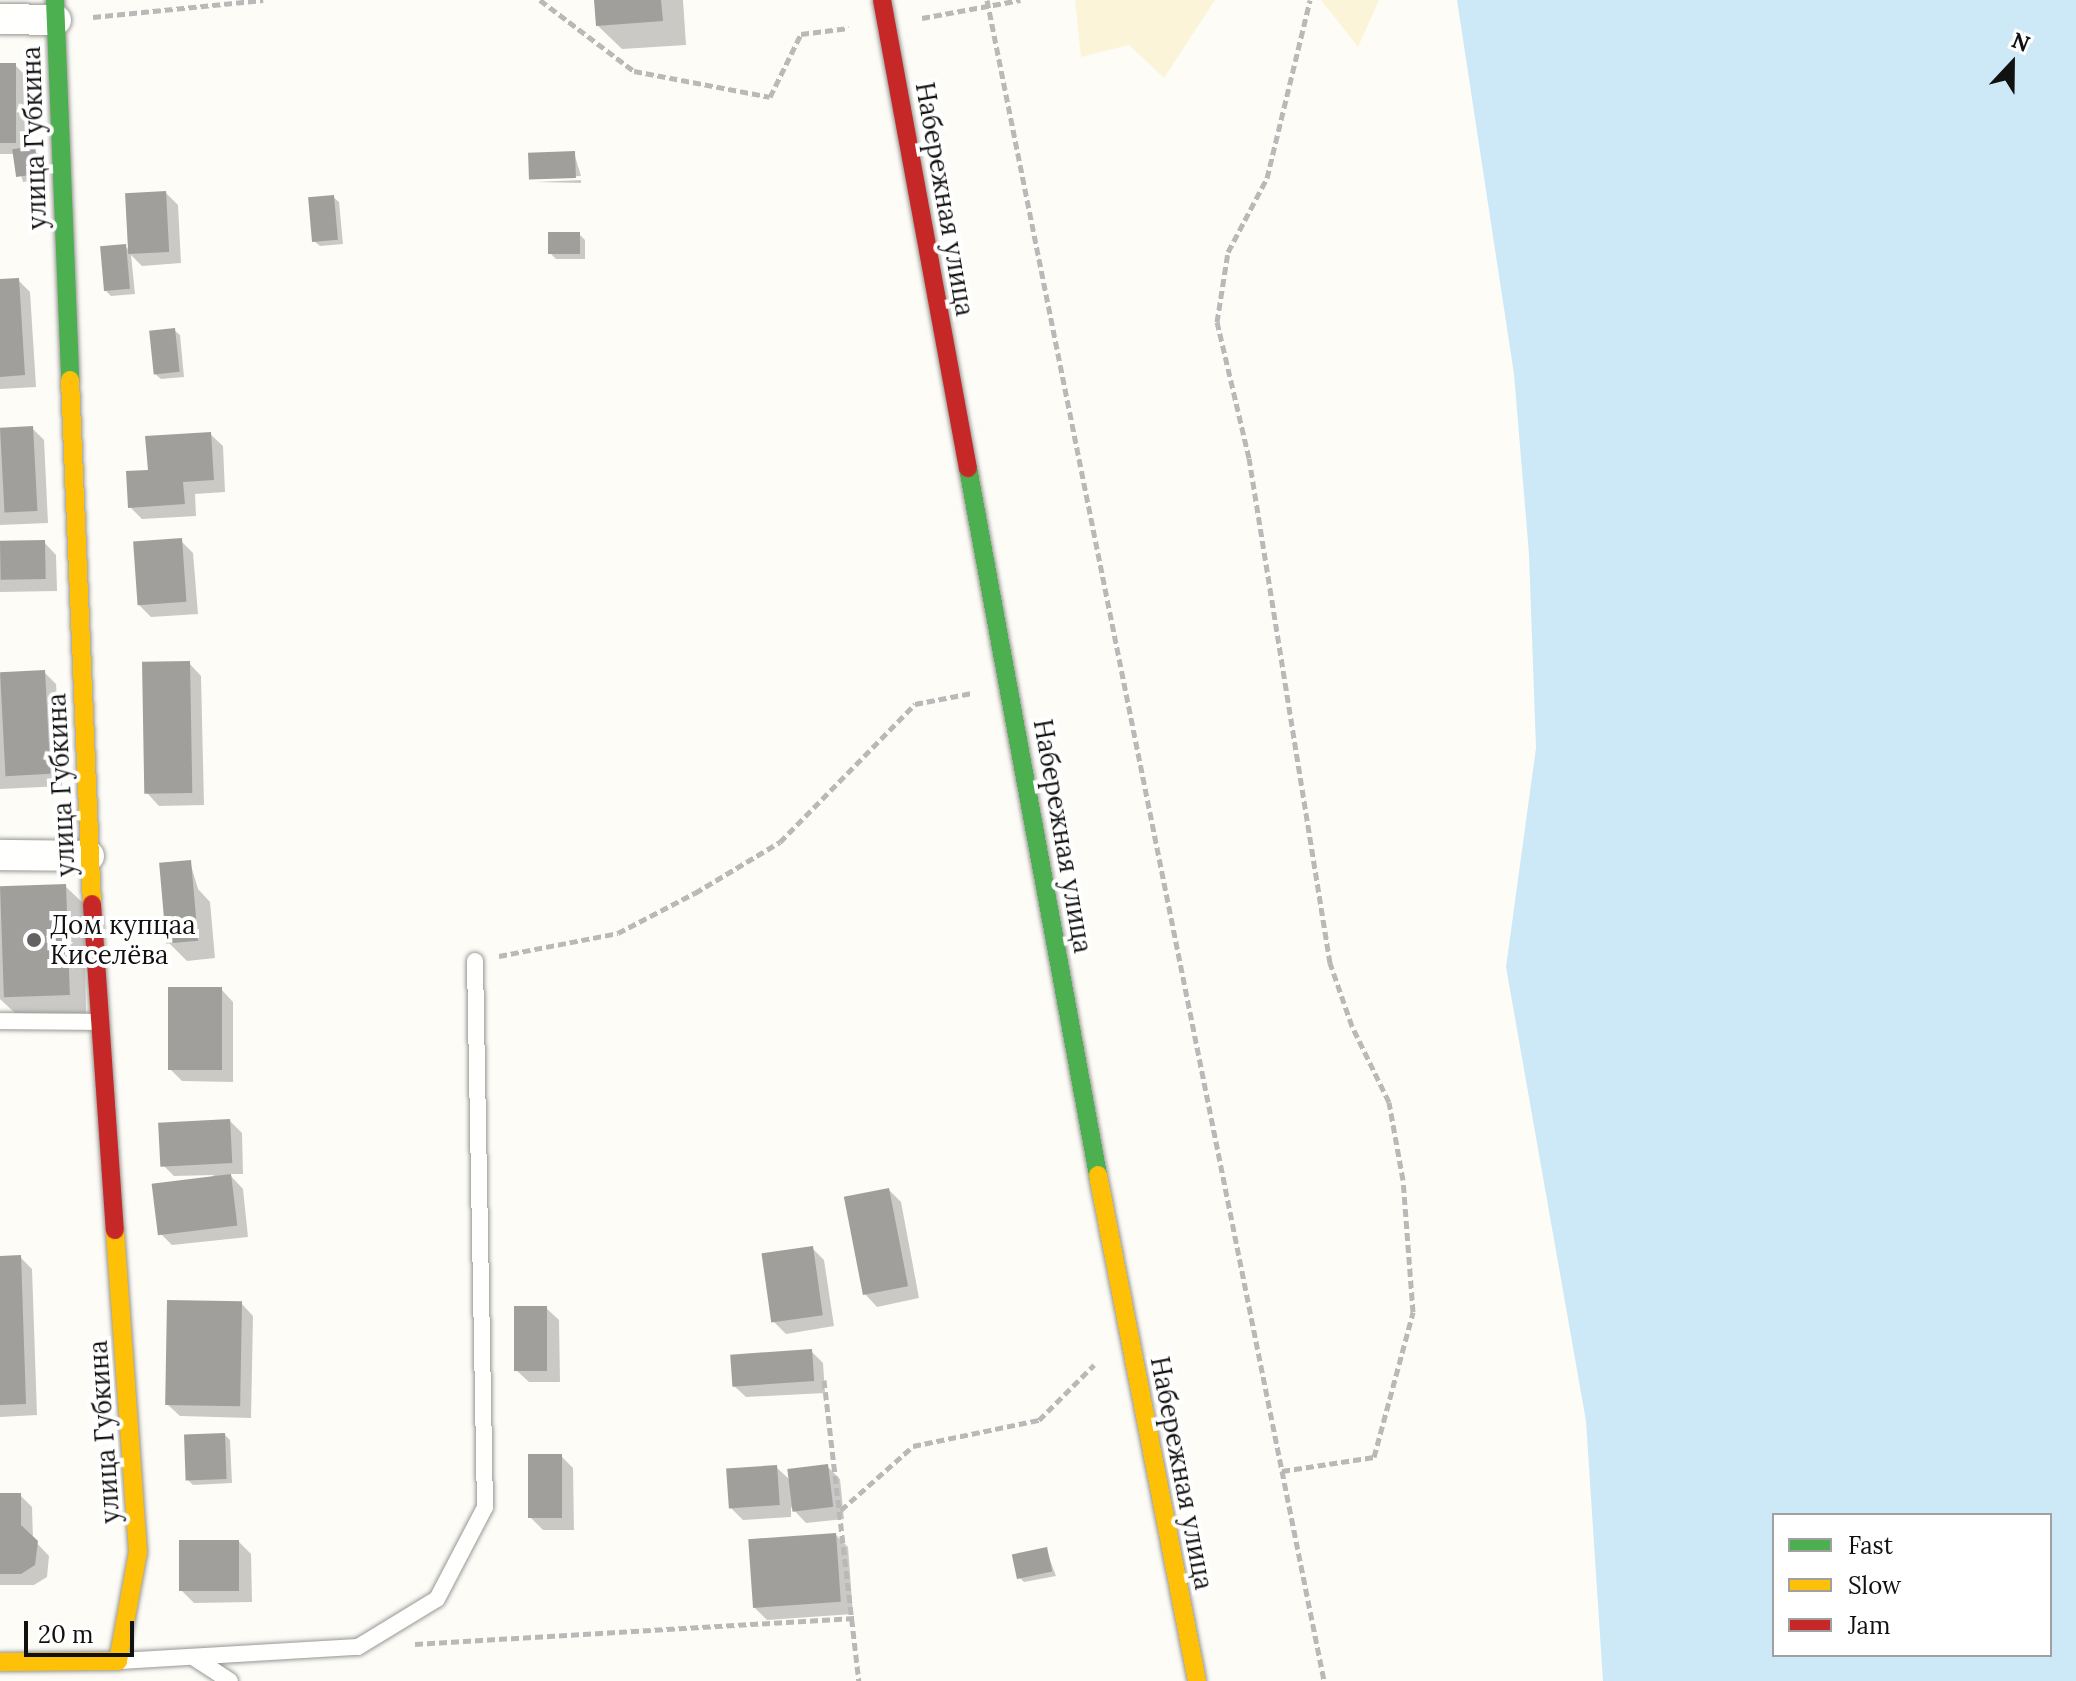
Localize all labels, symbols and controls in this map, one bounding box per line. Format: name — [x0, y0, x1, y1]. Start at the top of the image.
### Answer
north arrow — [1972, 24, 2052, 104]
text: N — [2008, 26, 2034, 58]
street label: улица Губкина — [15, 46, 53, 230]
street label: Набережная улица — [909, 80, 981, 318]
street label: улица Губкина — [41, 693, 81, 877]
street label: Набережная улица — [1027, 717, 1099, 955]
place label: Дом купцаа Киселёва — [50, 909, 196, 970]
marker: Дом купцаа Киселёва — [25, 931, 43, 949]
street label: улица Губкина — [82, 1339, 126, 1525]
street label: Набережная улица — [1144, 1354, 1220, 1592]
legend — [1772, 1513, 2052, 1657]
text: Fast — [1848, 1530, 1893, 1561]
text: Slow — [1848, 1570, 1901, 1601]
scale bar — [28, 1605, 138, 1655]
text: Jam — [1848, 1610, 1890, 1641]
text: 20 m — [38, 1619, 94, 1650]

